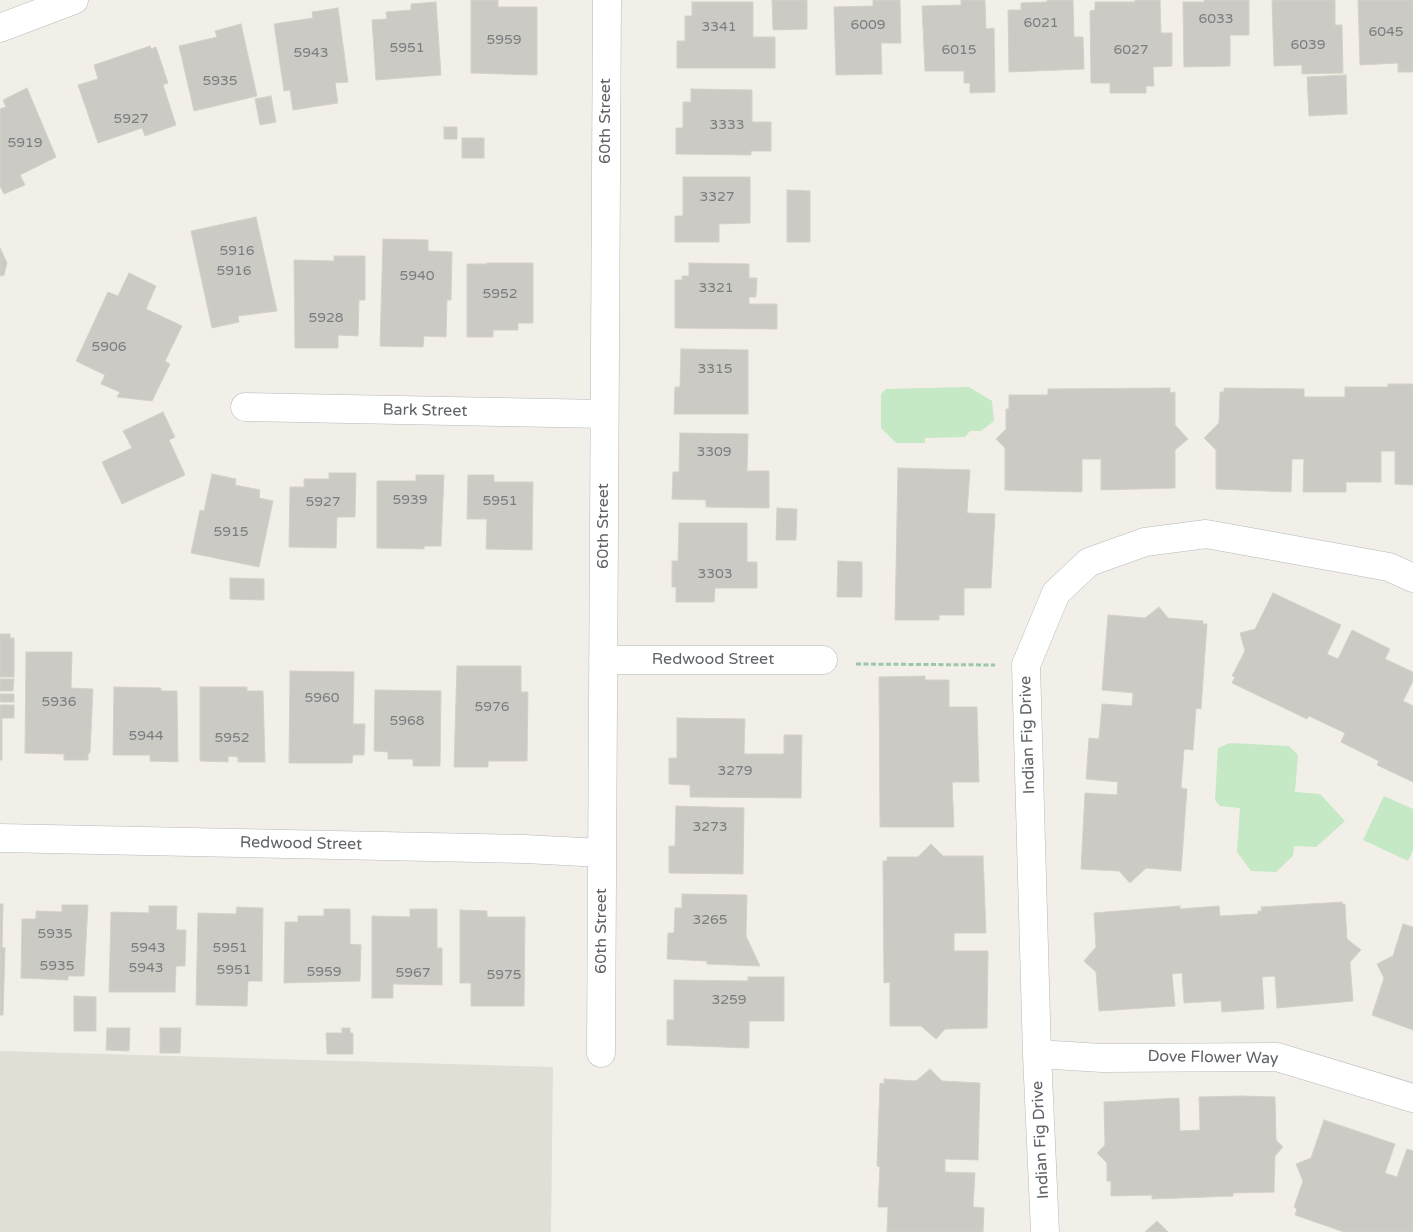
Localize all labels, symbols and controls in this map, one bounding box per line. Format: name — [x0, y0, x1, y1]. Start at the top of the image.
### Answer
house number: 6033 — [1198, 11, 1234, 27]
house number: 6021 — [1023, 15, 1059, 31]
house number: 6009 — [850, 17, 886, 33]
house number: 3341 — [701, 19, 737, 35]
house number: 6045 — [1368, 24, 1404, 40]
house number: 5959 — [486, 32, 522, 48]
house number: 6039 — [1290, 37, 1326, 53]
house number: 5951 — [389, 40, 425, 56]
house number: 6015 — [941, 42, 977, 58]
house number: 6027 — [1113, 42, 1149, 58]
house number: 5943 — [293, 45, 329, 61]
house number: 5935 — [202, 73, 238, 89]
street label: 60th Street — [596, 78, 616, 164]
house number: 5927 — [113, 111, 149, 127]
house number: 3333 — [709, 117, 745, 133]
house number: 5919 — [7, 135, 43, 151]
house number: 3327 — [699, 189, 735, 205]
house number: 5916 — [219, 243, 255, 259]
house number: 5916 — [216, 263, 252, 279]
house number: 5940 — [399, 268, 435, 284]
house number: 3321 — [698, 280, 734, 296]
house number: 5952 — [482, 286, 518, 302]
house number: 5928 — [308, 310, 344, 326]
house number: 5906 — [91, 339, 127, 355]
house number: 3315 — [697, 361, 733, 377]
street label: Bark Street — [382, 401, 468, 421]
house number: 3309 — [696, 444, 732, 460]
street label: 60th Street — [594, 483, 614, 569]
house number: 5939 — [392, 492, 428, 508]
house number: 5951 — [482, 493, 518, 509]
house number: 5927 — [305, 494, 341, 510]
house number: 5915 — [213, 524, 249, 540]
house number: 3303 — [697, 566, 733, 582]
street label: Redwood Street — [652, 650, 774, 670]
street label: Indian Fig Drive — [1016, 676, 1040, 794]
house number: 5960 — [304, 690, 340, 706]
house number: 5936 — [41, 694, 77, 710]
house number: 5976 — [474, 699, 510, 715]
house number: 5968 — [389, 713, 425, 729]
house number: 5944 — [128, 728, 164, 744]
house number: 5952 — [214, 730, 250, 746]
house number: 3279 — [717, 763, 753, 779]
house number: 3273 — [692, 819, 728, 835]
street label: Redwood Street — [240, 833, 362, 855]
street label: 60th Street — [592, 888, 612, 974]
house number: 3265 — [692, 912, 728, 928]
house number: 5935 — [37, 926, 73, 942]
house number: 5943 — [130, 940, 166, 956]
house number: 5951 — [212, 940, 248, 956]
house number: 5935 — [39, 958, 75, 974]
house number: 5943 — [128, 960, 164, 976]
house number: 5951 — [216, 962, 252, 978]
house number: 5959 — [306, 964, 342, 980]
house number: 5967 — [395, 965, 431, 981]
house number: 5975 — [486, 967, 522, 983]
house number: 3259 — [711, 992, 747, 1008]
street label: Dove Flower Way — [1147, 1047, 1279, 1069]
street label: Indian Fig Drive — [1028, 1080, 1054, 1200]

